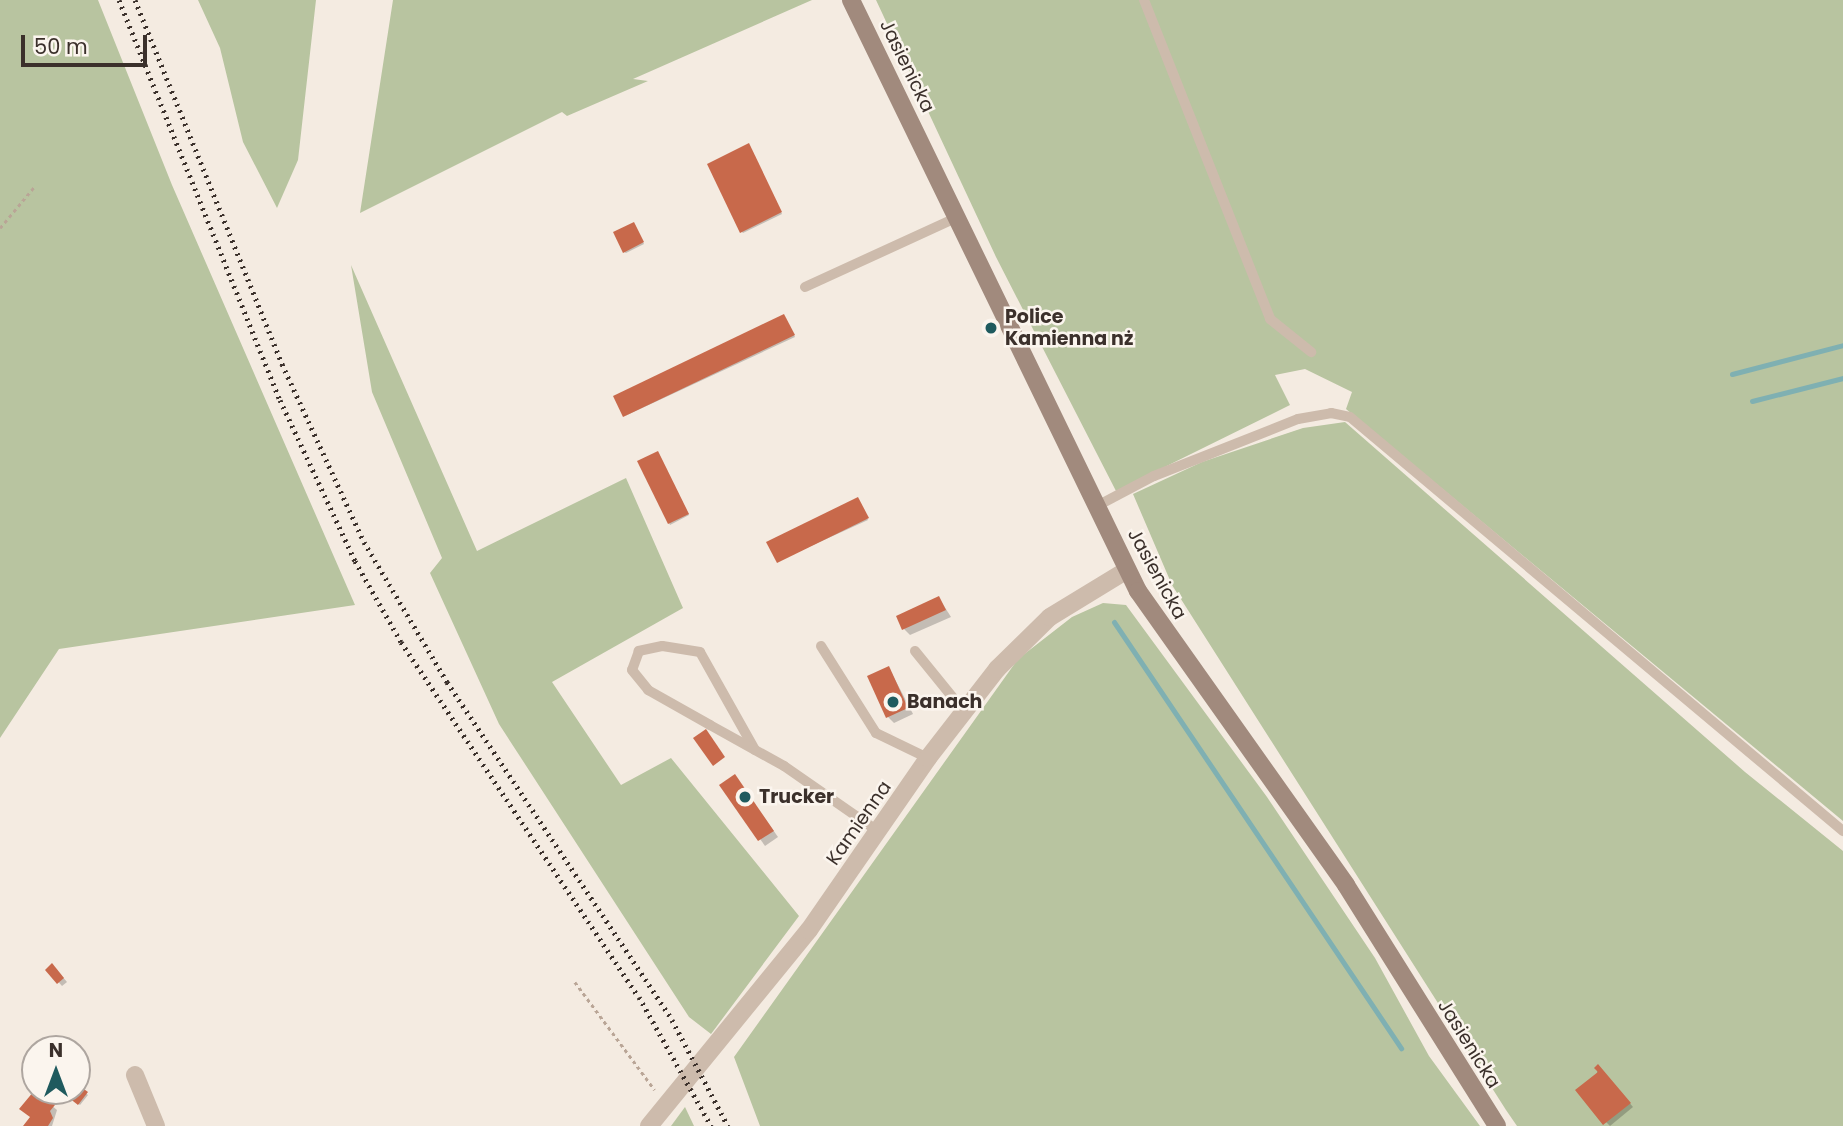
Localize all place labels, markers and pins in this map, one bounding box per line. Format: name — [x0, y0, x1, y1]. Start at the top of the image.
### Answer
place label: Police Kamienna nż — [1005, 306, 1133, 350]
marker: Police Kamienna nż — [983, 320, 999, 336]
place label: Banach — [907, 691, 982, 713]
marker: Banach — [885, 694, 901, 710]
place label: Trucker — [759, 786, 834, 808]
marker: Trucker — [737, 789, 753, 805]

